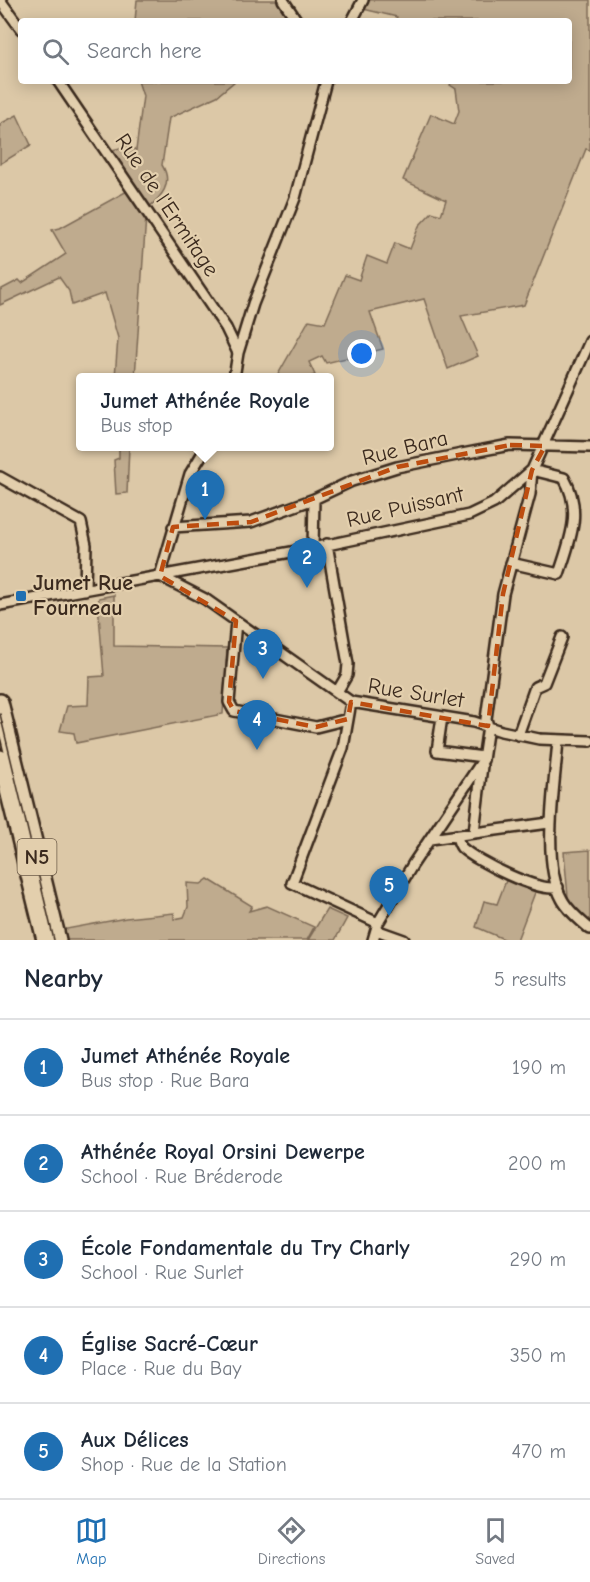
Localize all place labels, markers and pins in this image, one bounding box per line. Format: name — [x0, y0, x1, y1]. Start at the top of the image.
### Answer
pin: 1 — [186, 470, 224, 520]
pin: 2 — [288, 538, 326, 588]
place label: Jumet Rue Fourneau — [33, 570, 133, 621]
marker: Jumet Rue Fourneau — [14, 589, 28, 603]
pin: 3 — [244, 630, 282, 679]
pin: 4 — [238, 700, 276, 750]
pin: 5 — [370, 866, 408, 916]

